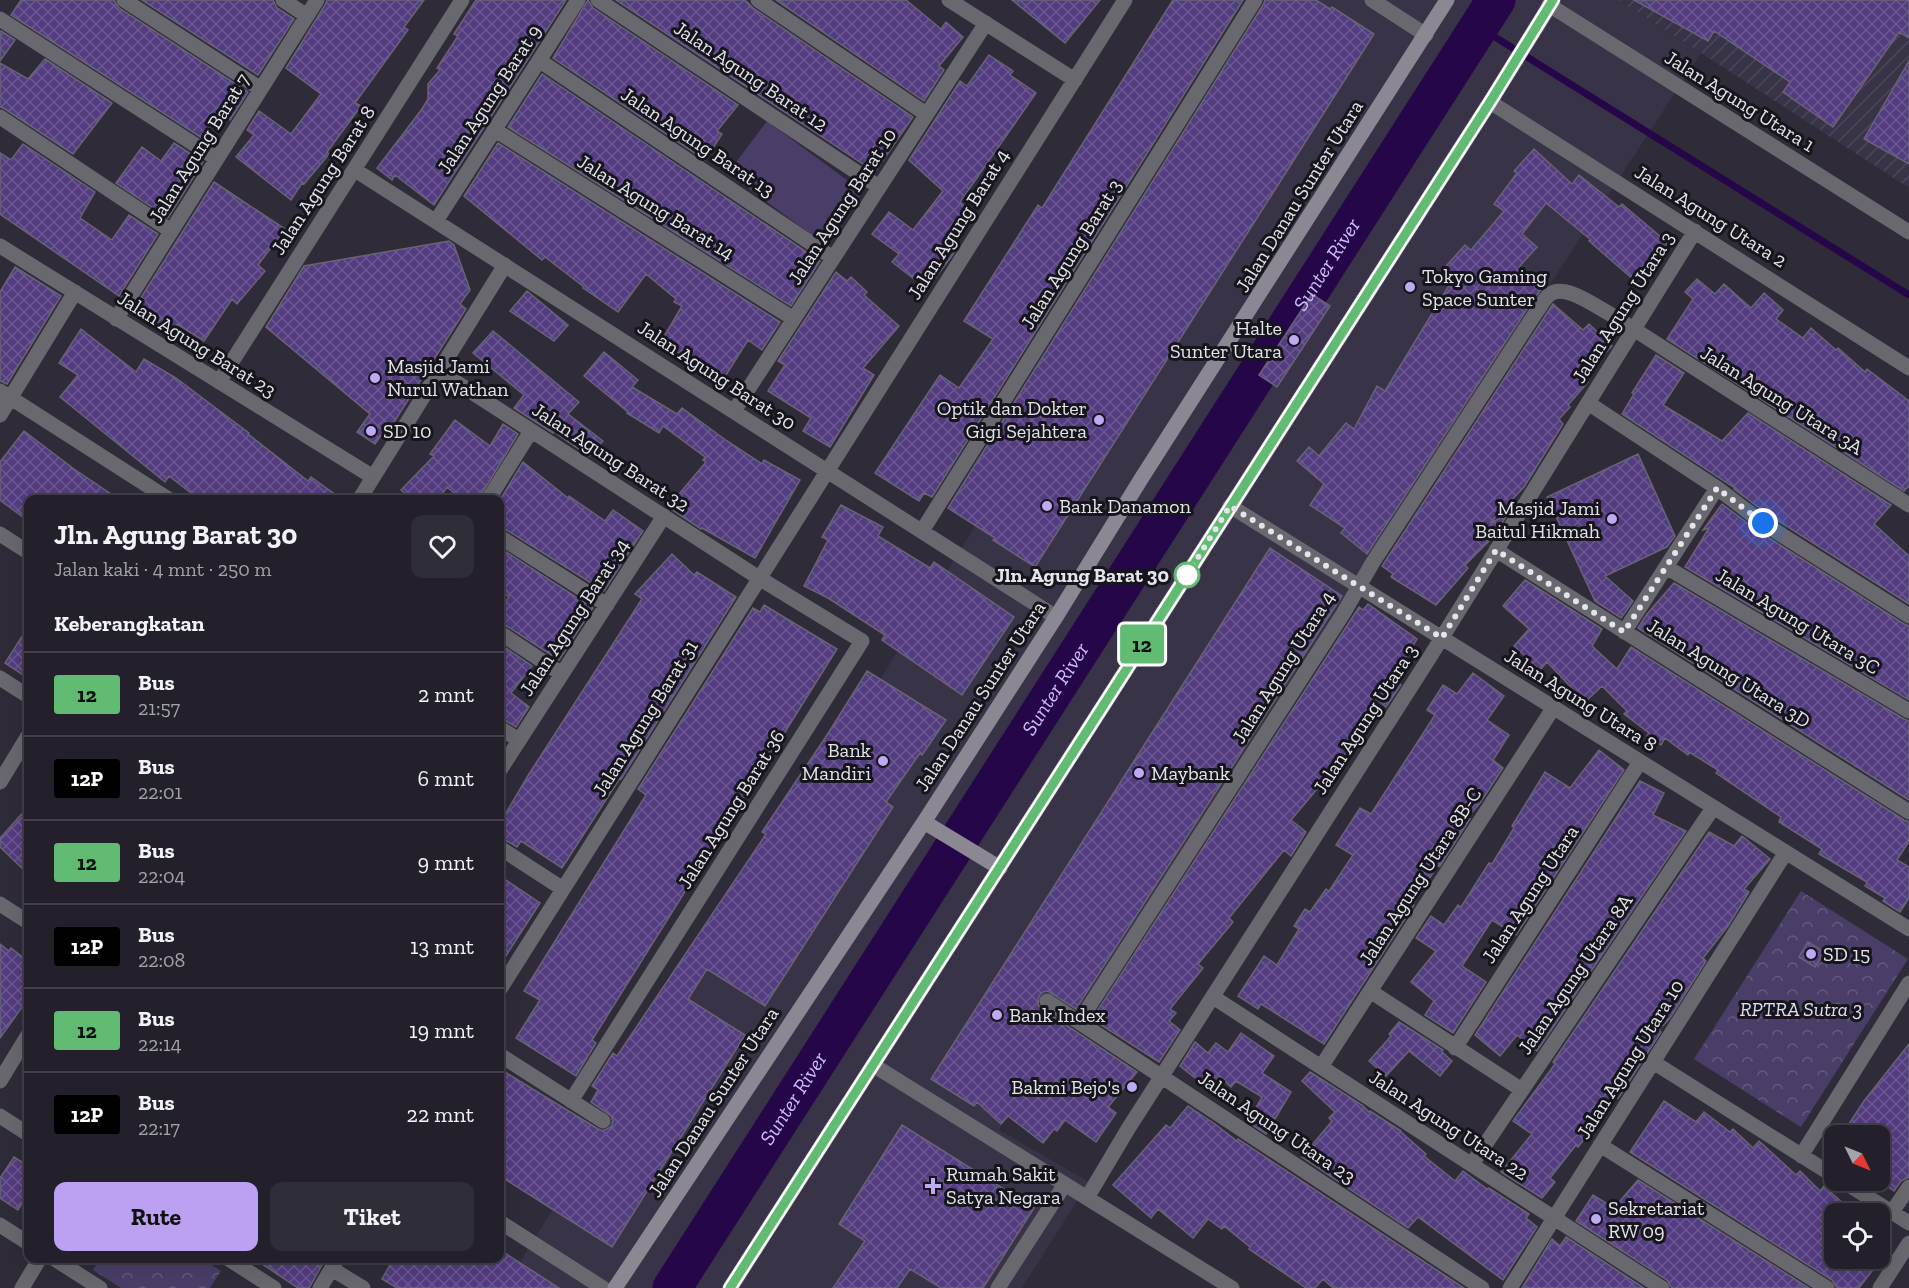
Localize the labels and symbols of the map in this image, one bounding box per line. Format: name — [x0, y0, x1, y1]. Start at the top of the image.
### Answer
street label: Jalan Agung Barat 12 — [670, 16, 832, 136]
street label: Jalan Agung Barat 9 — [432, 20, 546, 178]
street label: Jalan Agung Utara 1 — [1661, 45, 1820, 157]
street label: Jalan Agung Barat 7 — [143, 68, 255, 227]
street label: Jalan Agung Barat 13 — [617, 82, 779, 202]
street label: Jalan Danau Sunter Utara — [1230, 95, 1368, 296]
street label: Jalan Agung Barat 8 — [266, 101, 380, 259]
street label: Jalan Agung Barat 10 — [783, 123, 901, 289]
street label: Jalan Agung Barat 4 — [902, 144, 1014, 304]
street label: Jalan Agung Barat 14 — [573, 149, 739, 265]
street label: Jalan Agung Utara 2 — [1631, 160, 1791, 272]
street label: Jalan Agung Barat 3 — [1015, 175, 1127, 333]
water label: Sunter River — [1288, 213, 1366, 315]
street label: Jalan Agung Utara 3 — [1567, 227, 1679, 387]
place label: Tokyo Gaming Space Sunter — [1422, 264, 1547, 311]
marker: Tokyo Gaming Space Sunter — [1403, 280, 1417, 294]
street label: Jalan Agung Barat 23 — [113, 286, 281, 402]
street label: Jalan Agung Barat 30 — [634, 315, 800, 435]
place label: Halte Sunter Utara — [1170, 316, 1282, 363]
marker: Halte Sunter Utara — [1287, 333, 1301, 347]
street label: Jalan Agung Utara 3A — [1696, 340, 1869, 460]
place label: Masjid Jami Nurul Wathan — [387, 354, 509, 401]
marker: Masjid Jami Nurul Wathan — [368, 371, 382, 385]
place label: Optik dan Dokter Gigi Sejahtera — [937, 396, 1087, 443]
street label: Jalan Agung Barat 32 — [528, 397, 694, 517]
marker: Optik dan Dokter Gigi Sejahtera — [1092, 413, 1106, 427]
place label: SD 10 — [383, 419, 432, 443]
marker: SD 10 — [364, 424, 378, 438]
place label: Bank Danamon — [1059, 494, 1191, 518]
place label: Masjid Jami Baitul Hikmah — [1475, 496, 1601, 543]
marker: Bank Danamon — [1040, 499, 1054, 513]
your location — [1748, 508, 1778, 538]
marker: Masjid Jami Baitul Hikmah — [1605, 512, 1619, 526]
street label: Jalan Agung Barat 34 — [514, 534, 634, 700]
marker: Jln. Agung Barat 30 — [1174, 562, 1200, 588]
place label: Jln. Agung Barat 30 — [995, 563, 1169, 587]
street label: Jalan Agung Utara 3C — [1712, 563, 1884, 679]
street label: Jalan Agung Utara 4 — [1226, 586, 1340, 748]
street label: Jalan Danau Sunter Utara — [910, 596, 1051, 796]
street label: Jalan Agung Utara 3D — [1643, 613, 1815, 733]
line badge: 12 — [1115, 624, 1169, 664]
street label: Jalan Agung Barat 31 — [587, 635, 703, 801]
water label: Sunter River — [1016, 637, 1094, 740]
street label: Jalan Agung Utara 3 — [1308, 639, 1422, 799]
street label: Jalan Agung Utara 8 — [1500, 643, 1662, 757]
street label: Jalan Agung Barat 36 — [672, 725, 790, 893]
place label: Bank Mandiri — [802, 738, 872, 785]
marker: Bank Mandiri — [876, 754, 890, 768]
place label: Maybank — [1151, 761, 1231, 785]
marker: Maybank — [1132, 766, 1146, 780]
street label: Jalan Agung Utara 8B-C — [1354, 783, 1486, 969]
street label: Jalan Agung Utara — [1476, 820, 1584, 968]
street label: Jalan Agung Utara 8A — [1512, 888, 1638, 1059]
place label: SD 15 — [1823, 942, 1870, 966]
marker: SD 15 — [1804, 947, 1818, 961]
street label: Jalan Agung Utara 10 — [1571, 975, 1689, 1143]
park label: RPTRA Sutra 3 — [1740, 997, 1862, 1021]
street label: Jalan Danau Sunter Utara — [643, 1002, 784, 1202]
place label: Bank Index — [1009, 1003, 1106, 1027]
marker: Bank Index — [990, 1008, 1004, 1022]
water label: Sunter River — [754, 1047, 832, 1149]
street label: Jalan Agung Utara 22 — [1365, 1065, 1533, 1185]
street label: Jalan Agung Utara 23 — [1194, 1066, 1360, 1188]
place label: Bakmi Bejo's — [1011, 1075, 1120, 1099]
marker: Bakmi Bejo's — [1125, 1080, 1139, 1094]
north arrow — [1824, 1125, 1890, 1191]
place label: Rumah Sakit Satya Negara — [946, 1162, 1061, 1209]
marker: Rumah Sakit Satya Negara — [924, 1177, 942, 1195]
place label: Sekretariat RW 09 — [1608, 1196, 1705, 1243]
marker: Sekretariat RW 09 — [1589, 1212, 1603, 1226]

